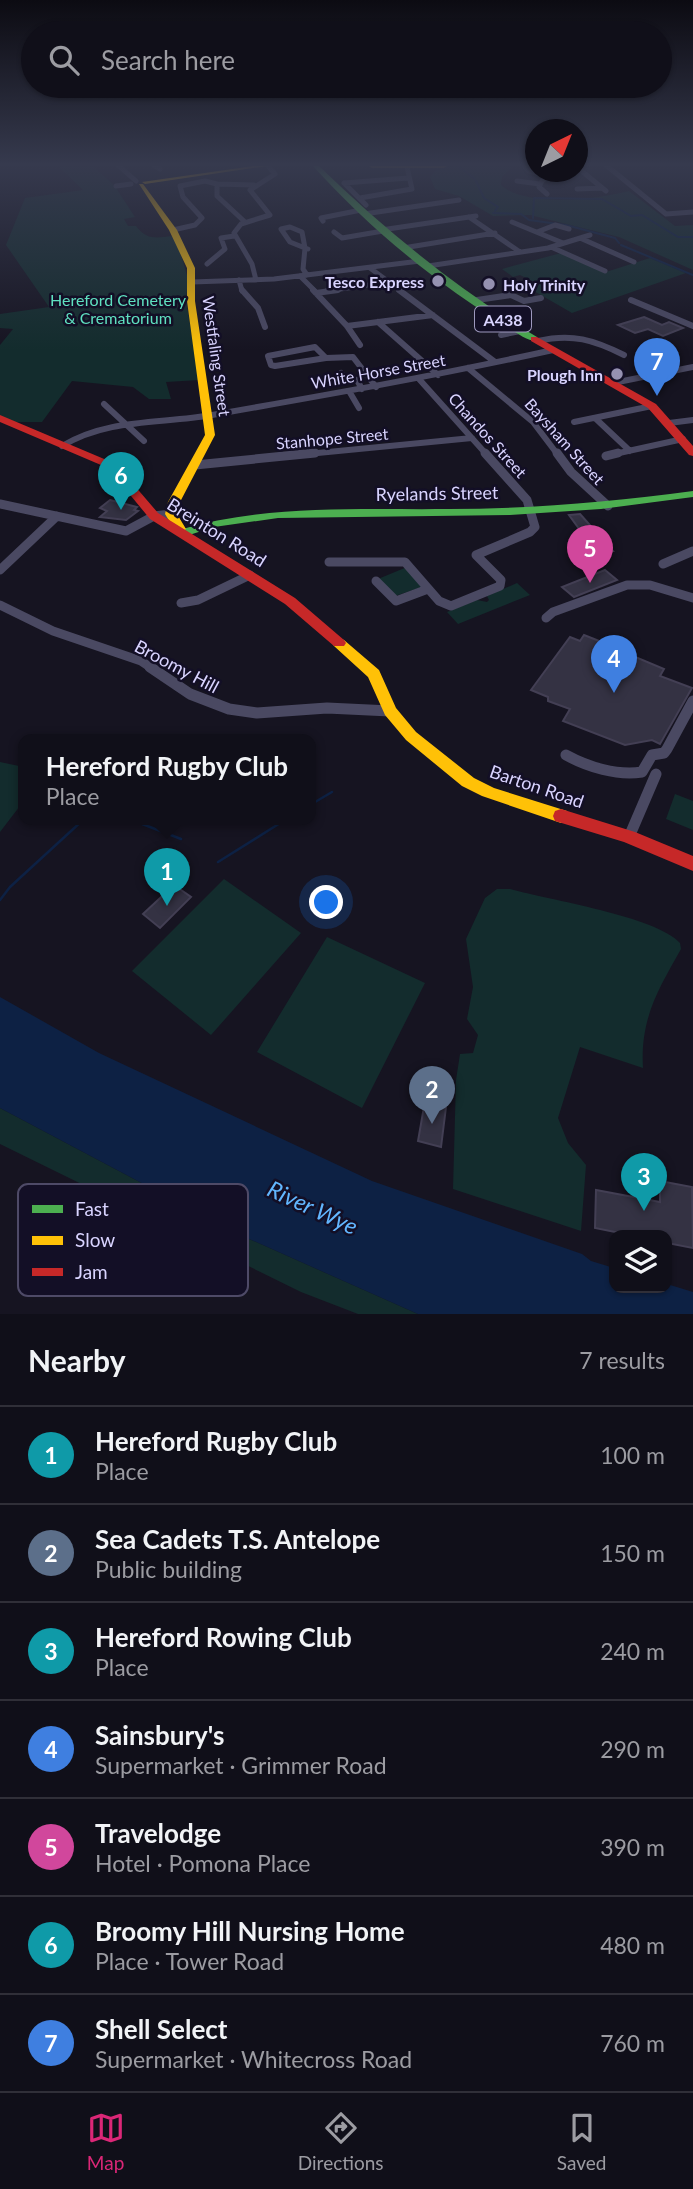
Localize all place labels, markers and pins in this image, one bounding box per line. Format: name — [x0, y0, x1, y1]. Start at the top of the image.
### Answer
place label: Tesco Express — [325, 272, 424, 291]
marker: Tesco Express — [430, 273, 446, 289]
place label: Holy Trinity — [503, 275, 586, 294]
marker: Holy Trinity — [481, 276, 497, 292]
pin: 7 — [634, 338, 680, 396]
place label: Plough Inn — [527, 365, 603, 384]
marker: Plough Inn — [609, 366, 625, 382]
pin: 6 — [98, 452, 144, 510]
pin: 5 — [567, 525, 613, 583]
pin: 4 — [591, 635, 637, 693]
pin: 1 — [144, 848, 190, 906]
pin: 2 — [409, 1066, 455, 1124]
pin: 3 — [621, 1153, 667, 1211]

